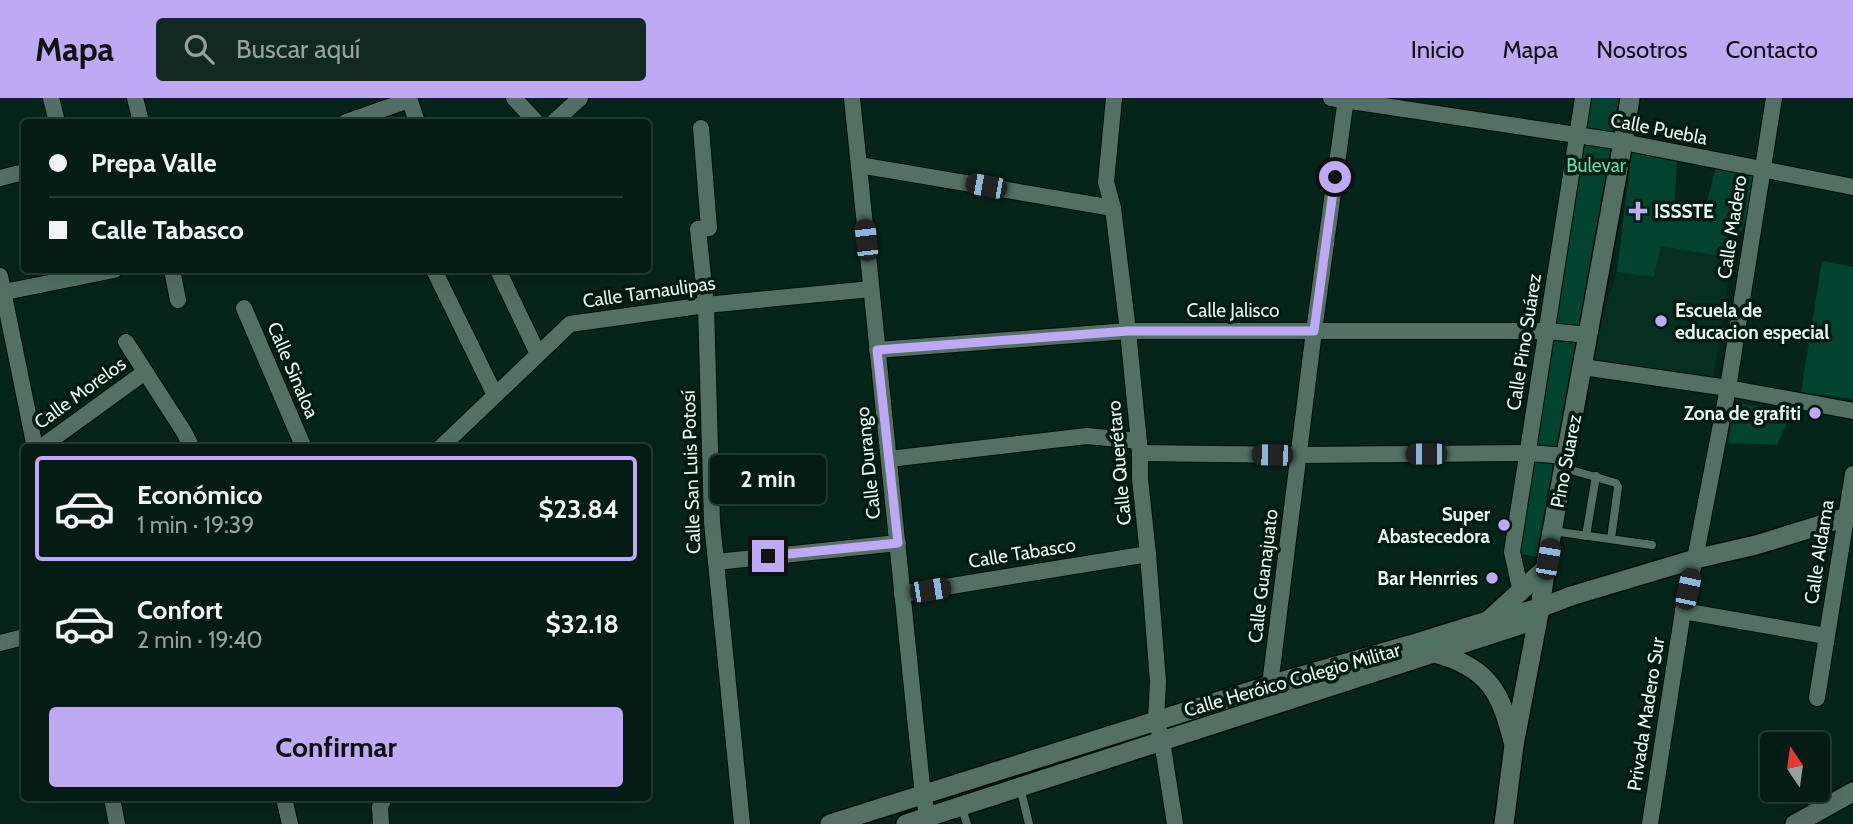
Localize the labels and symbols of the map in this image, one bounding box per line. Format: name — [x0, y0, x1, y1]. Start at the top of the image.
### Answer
street label: Calle Puebla — [1609, 108, 1709, 150]
park label: Bulevar — [1566, 154, 1626, 177]
route start — [1319, 161, 1351, 193]
car — [964, 172, 1009, 200]
street label: Calle Madero — [1712, 174, 1752, 280]
place label: ISSSTE — [1654, 200, 1714, 223]
marker: ISSSTE — [1628, 201, 1648, 221]
car — [854, 218, 879, 262]
street label: Calle Tamaulipas — [581, 271, 717, 313]
street label: Calle Pino Suárez — [1502, 272, 1546, 412]
street label: Calle Jalisco — [1187, 299, 1279, 322]
place label: Escuela de educacion especial — [1675, 299, 1829, 344]
marker: Escuela de educacion especial — [1653, 313, 1669, 329]
street label: Calle Sinaloa — [262, 318, 324, 422]
street label: Calle Morelos — [30, 352, 130, 434]
street label: Calle San Luis Potosí — [677, 390, 705, 554]
street label: Calle Querétaro — [1102, 400, 1136, 526]
place label: Zona de grafiti — [1684, 402, 1801, 425]
marker: Zona de grafiti — [1807, 405, 1823, 421]
street label: Calle Durango — [851, 406, 885, 520]
street label: Pino Suarez — [1546, 412, 1586, 510]
car — [1251, 444, 1294, 466]
car — [1406, 444, 1448, 465]
callout: 2 min — [710, 454, 826, 504]
street label: Calle Aldama — [1799, 498, 1839, 606]
place label: Super Abastecedora — [1378, 503, 1491, 548]
street label: Calle Guanajuato — [1243, 508, 1283, 644]
marker: Super Abastecedora — [1496, 517, 1512, 533]
street label: Calle Tabasco — [967, 533, 1077, 573]
car — [1535, 536, 1562, 582]
route end — [752, 540, 784, 572]
car — [1674, 566, 1703, 612]
place label: Bar Henrries — [1377, 567, 1478, 590]
marker: Bar Henrries — [1484, 570, 1500, 586]
car — [908, 576, 953, 604]
street label: Privada Madero Sur — [1623, 636, 1669, 792]
street label: Calle Heróico Colegio Militar — [1181, 638, 1403, 722]
north arrow — [1760, 732, 1830, 802]

